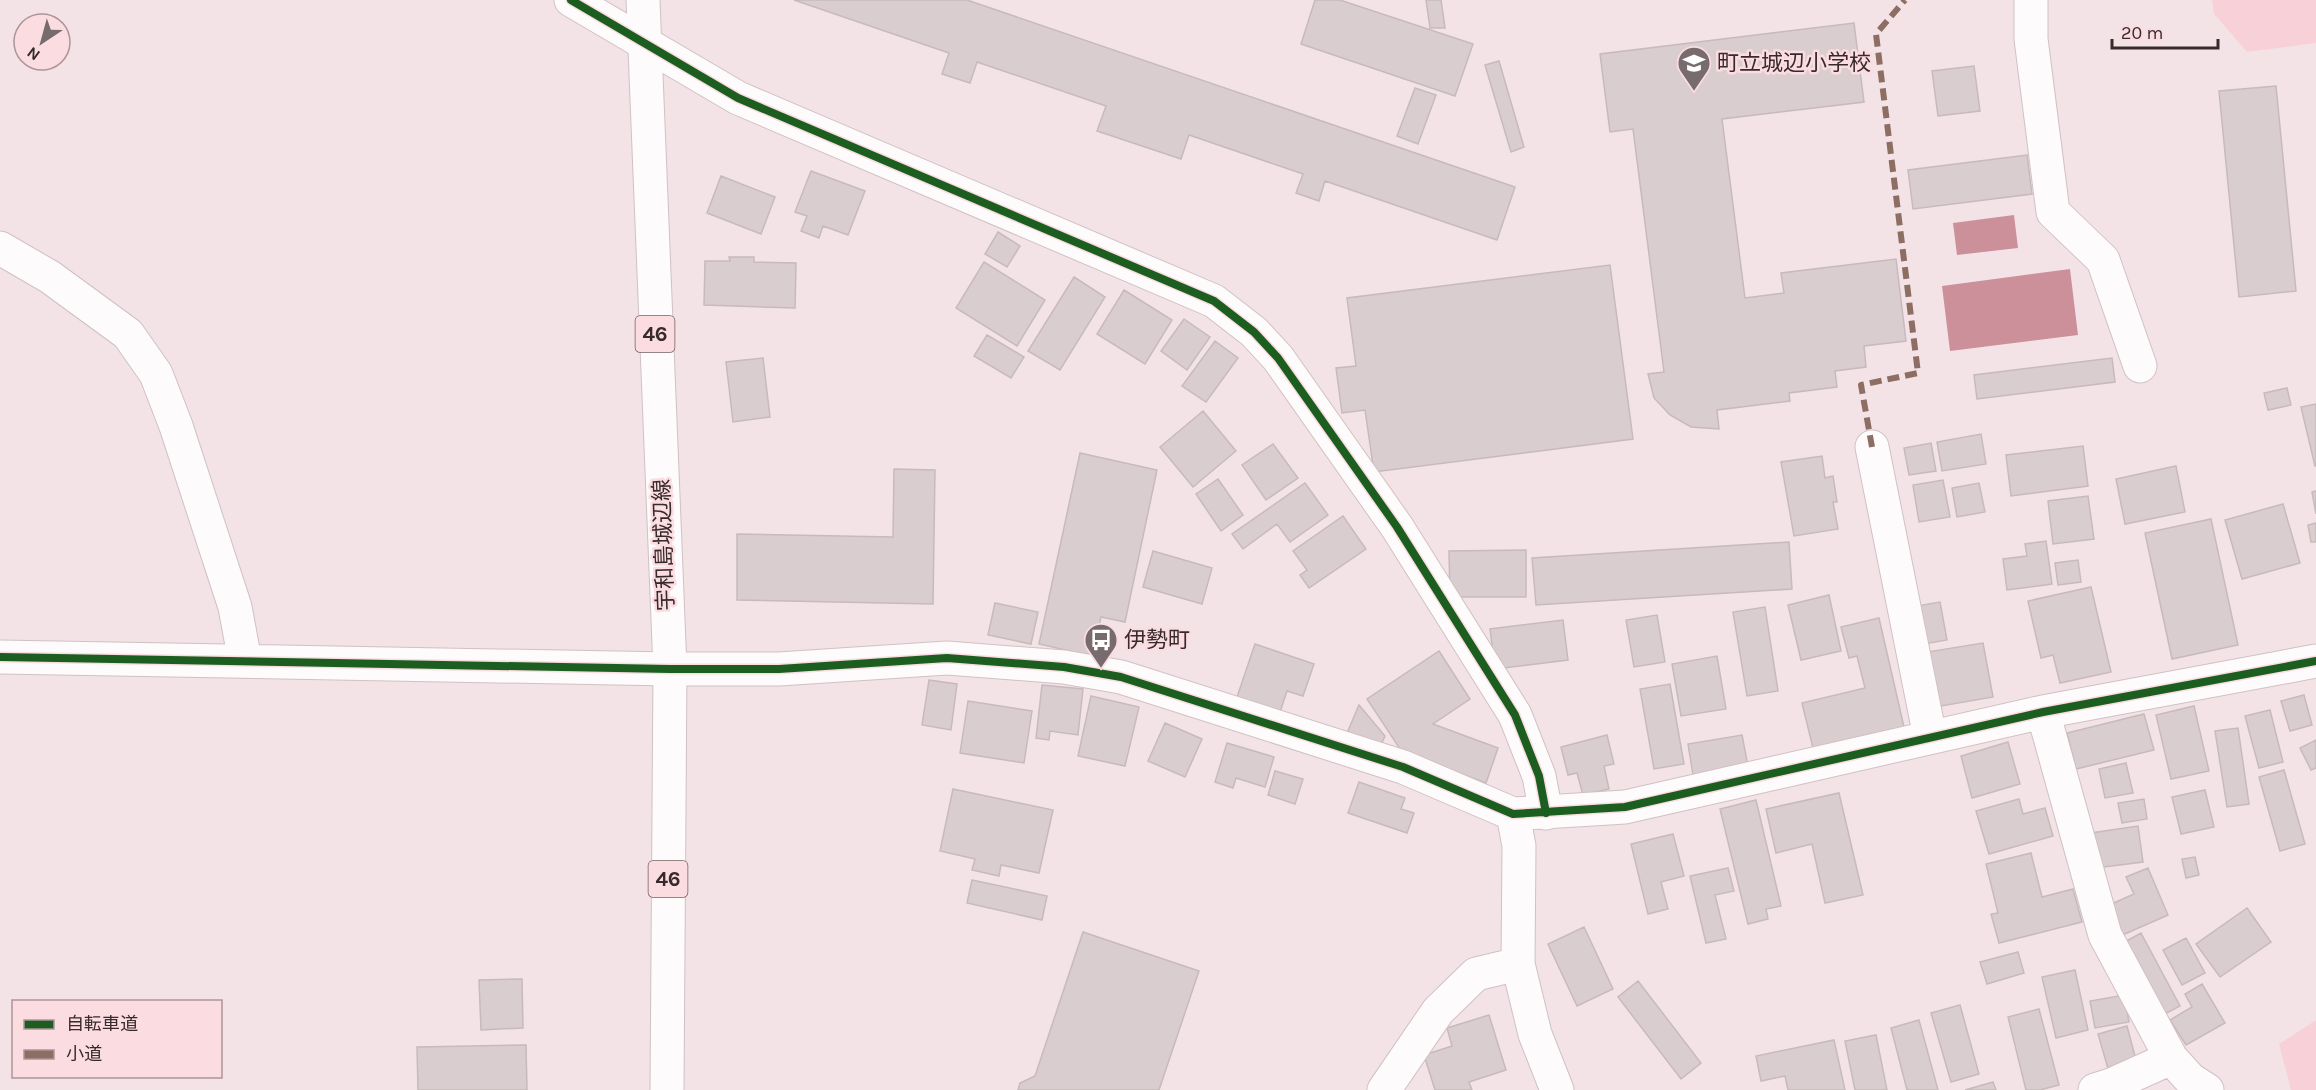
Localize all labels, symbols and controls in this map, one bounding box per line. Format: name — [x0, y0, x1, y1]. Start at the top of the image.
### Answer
north arrow — [12, 12, 72, 72]
scale bar — [2112, 12, 2218, 50]
text: 20 m — [2121, 22, 2163, 44]
text: N — [23, 43, 44, 65]
school or university icon: 町立城辺小学校 — [1676, 45, 1712, 92]
place label: 町立城辺小学校 — [1717, 50, 1871, 76]
road number: 46 — [636, 316, 674, 352]
street label: 宇和島城辺線 — [649, 479, 679, 611]
bus stop icon: 伊勢町 — [1083, 622, 1119, 669]
place label: 伊勢町 — [1124, 627, 1190, 653]
road number: 46 — [648, 861, 688, 897]
legend — [12, 1000, 222, 1078]
text: 自転車道 — [66, 1013, 138, 1035]
text: 小道 — [66, 1043, 102, 1065]

